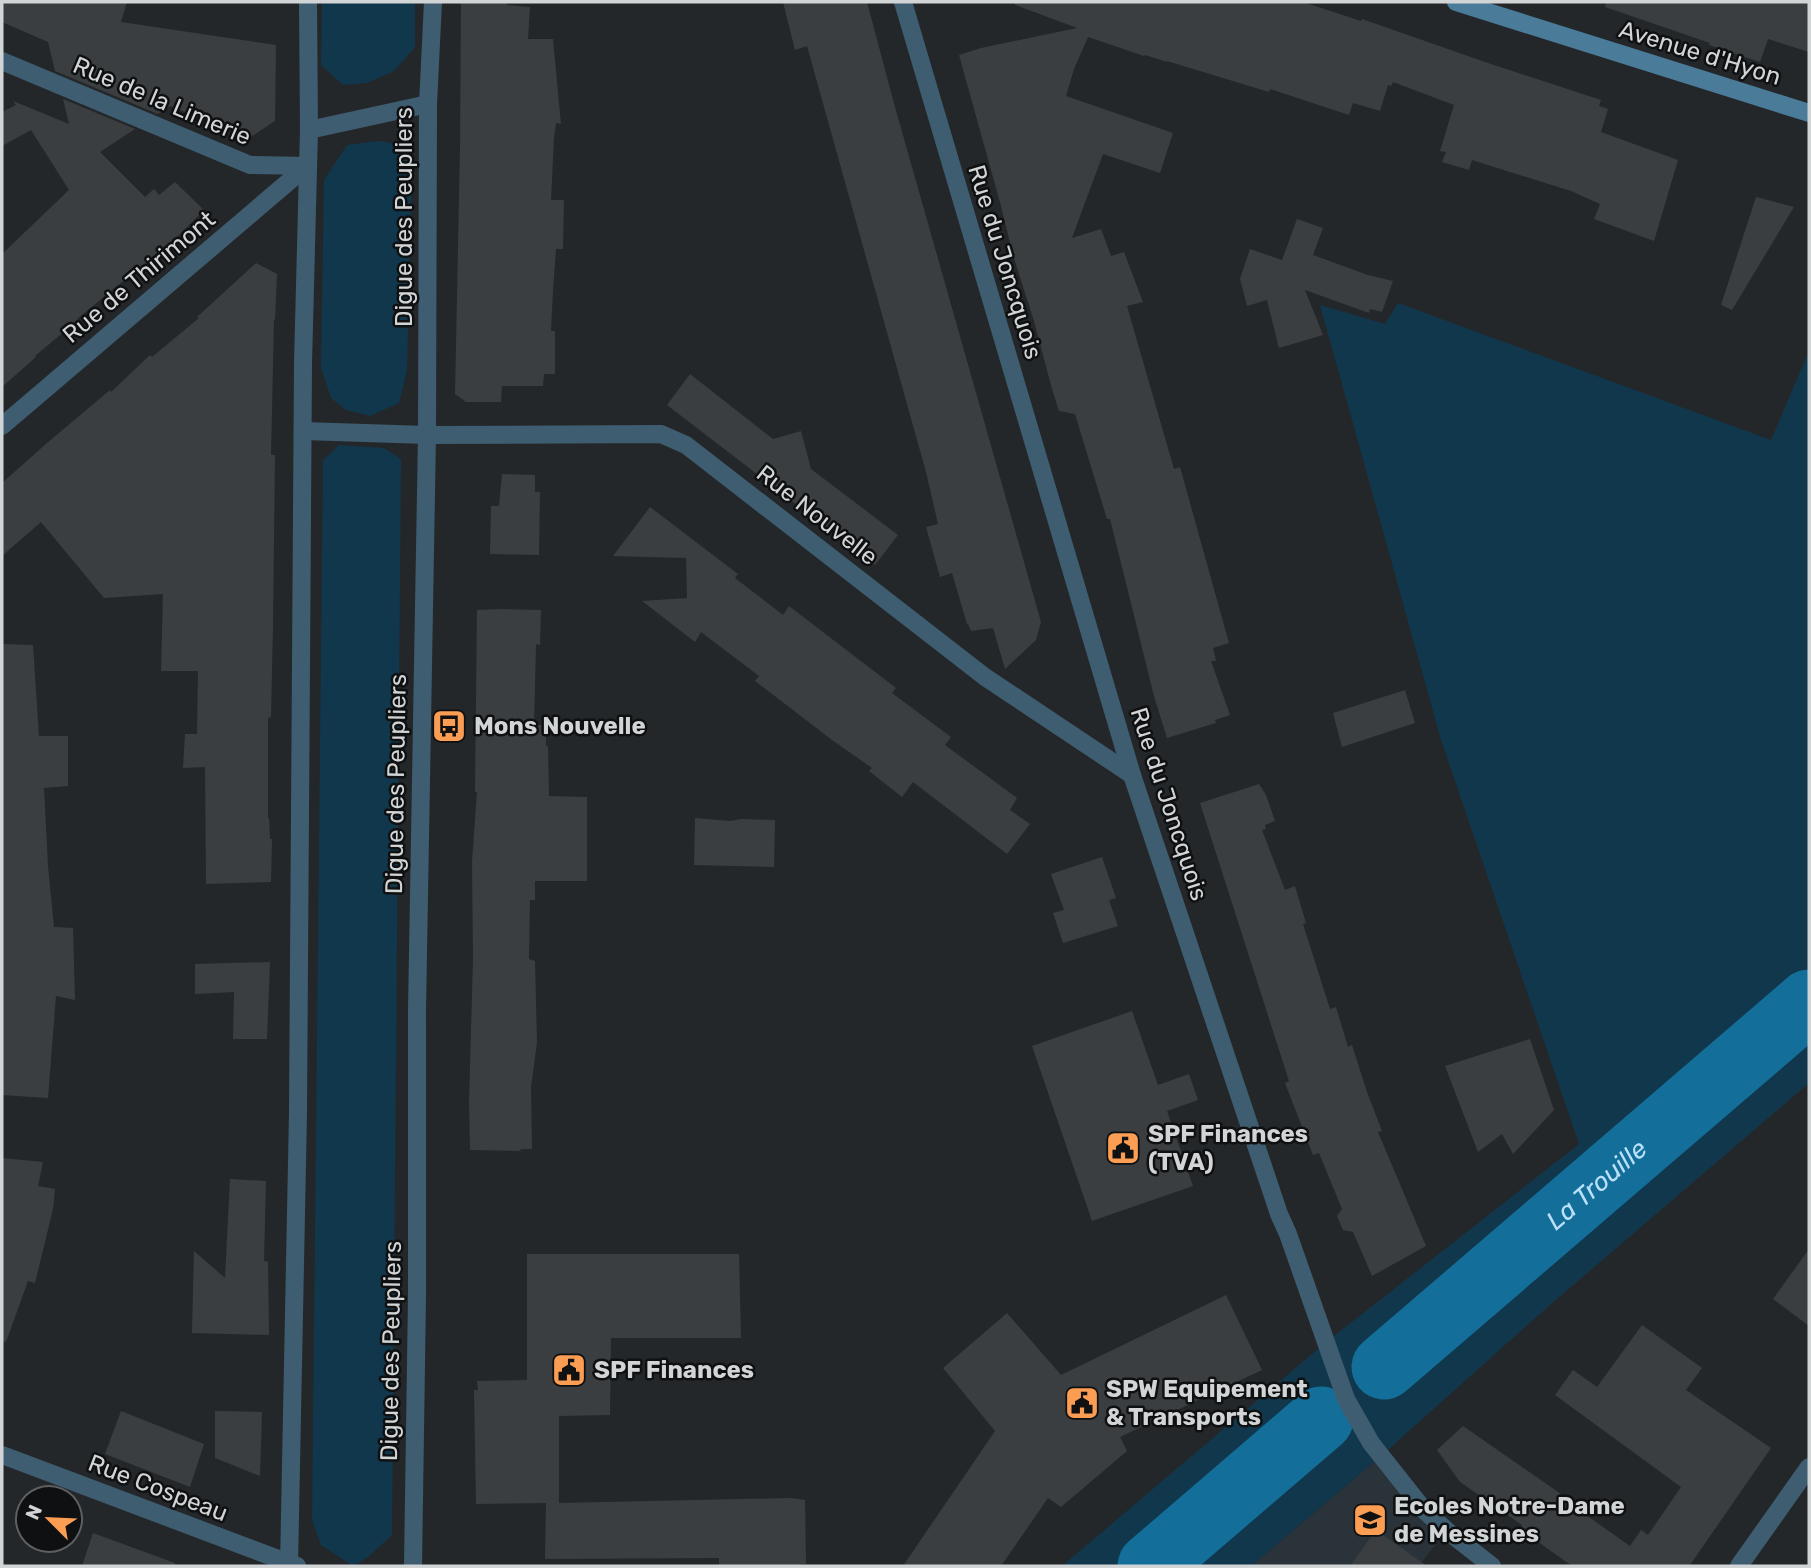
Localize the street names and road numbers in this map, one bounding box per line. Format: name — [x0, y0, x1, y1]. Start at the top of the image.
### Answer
street label: Avenue d'Hyon — [1616, 15, 1784, 91]
street label: Rue de la Limerie — [69, 51, 255, 151]
street label: Digue des Peupliers — [390, 107, 418, 327]
street label: Rue du Joncquois — [962, 162, 1048, 362]
street label: Rue de Thirimont — [57, 205, 221, 349]
street label: Rue Nouvelle — [751, 459, 883, 571]
street label: Digue des Peupliers — [380, 674, 412, 894]
street label: Rue du Joncquois — [1125, 704, 1213, 904]
street label: Digue des Peupliers — [375, 1241, 407, 1461]
street label: Rue Cospeau — [84, 1449, 232, 1527]

